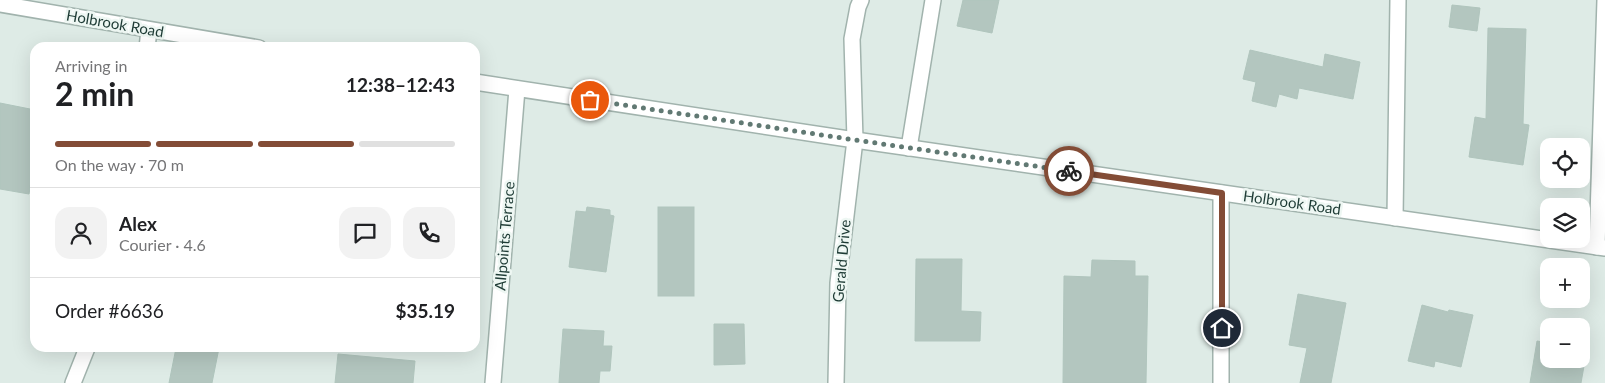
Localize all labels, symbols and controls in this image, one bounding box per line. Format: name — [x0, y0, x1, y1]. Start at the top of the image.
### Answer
street label: Holbrook Road — [65, 6, 165, 40]
text: Arriving in — [55, 56, 128, 75]
text: 12:38–12:43 — [346, 73, 455, 96]
text: 2 min — [55, 74, 134, 113]
pin — [569, 79, 611, 121]
icon: bag — [576, 86, 604, 114]
map controls — [1540, 138, 1590, 368]
button: locate — [1540, 138, 1590, 188]
courier — [1044, 146, 1094, 196]
text: On the way · 70 m — [55, 155, 184, 174]
icon: bike — [1055, 157, 1083, 185]
street label: Allpoints Terrace — [490, 181, 518, 291]
street label: Holbrook Road — [1242, 186, 1342, 218]
button: layers — [1540, 198, 1590, 248]
button: person — [55, 207, 107, 259]
button: chat — [339, 207, 391, 259]
button: phone — [403, 207, 455, 259]
text: Alex — [119, 212, 157, 235]
street label: Gerald Drive — [828, 219, 854, 303]
text: Courier · 4.6 — [119, 235, 206, 254]
button: + — [1540, 258, 1590, 308]
text: Order #6636 — [55, 299, 164, 322]
text: $35.19 — [395, 299, 455, 322]
pin — [1201, 307, 1243, 349]
icon: home — [1208, 314, 1236, 342]
button: − — [1540, 318, 1590, 368]

